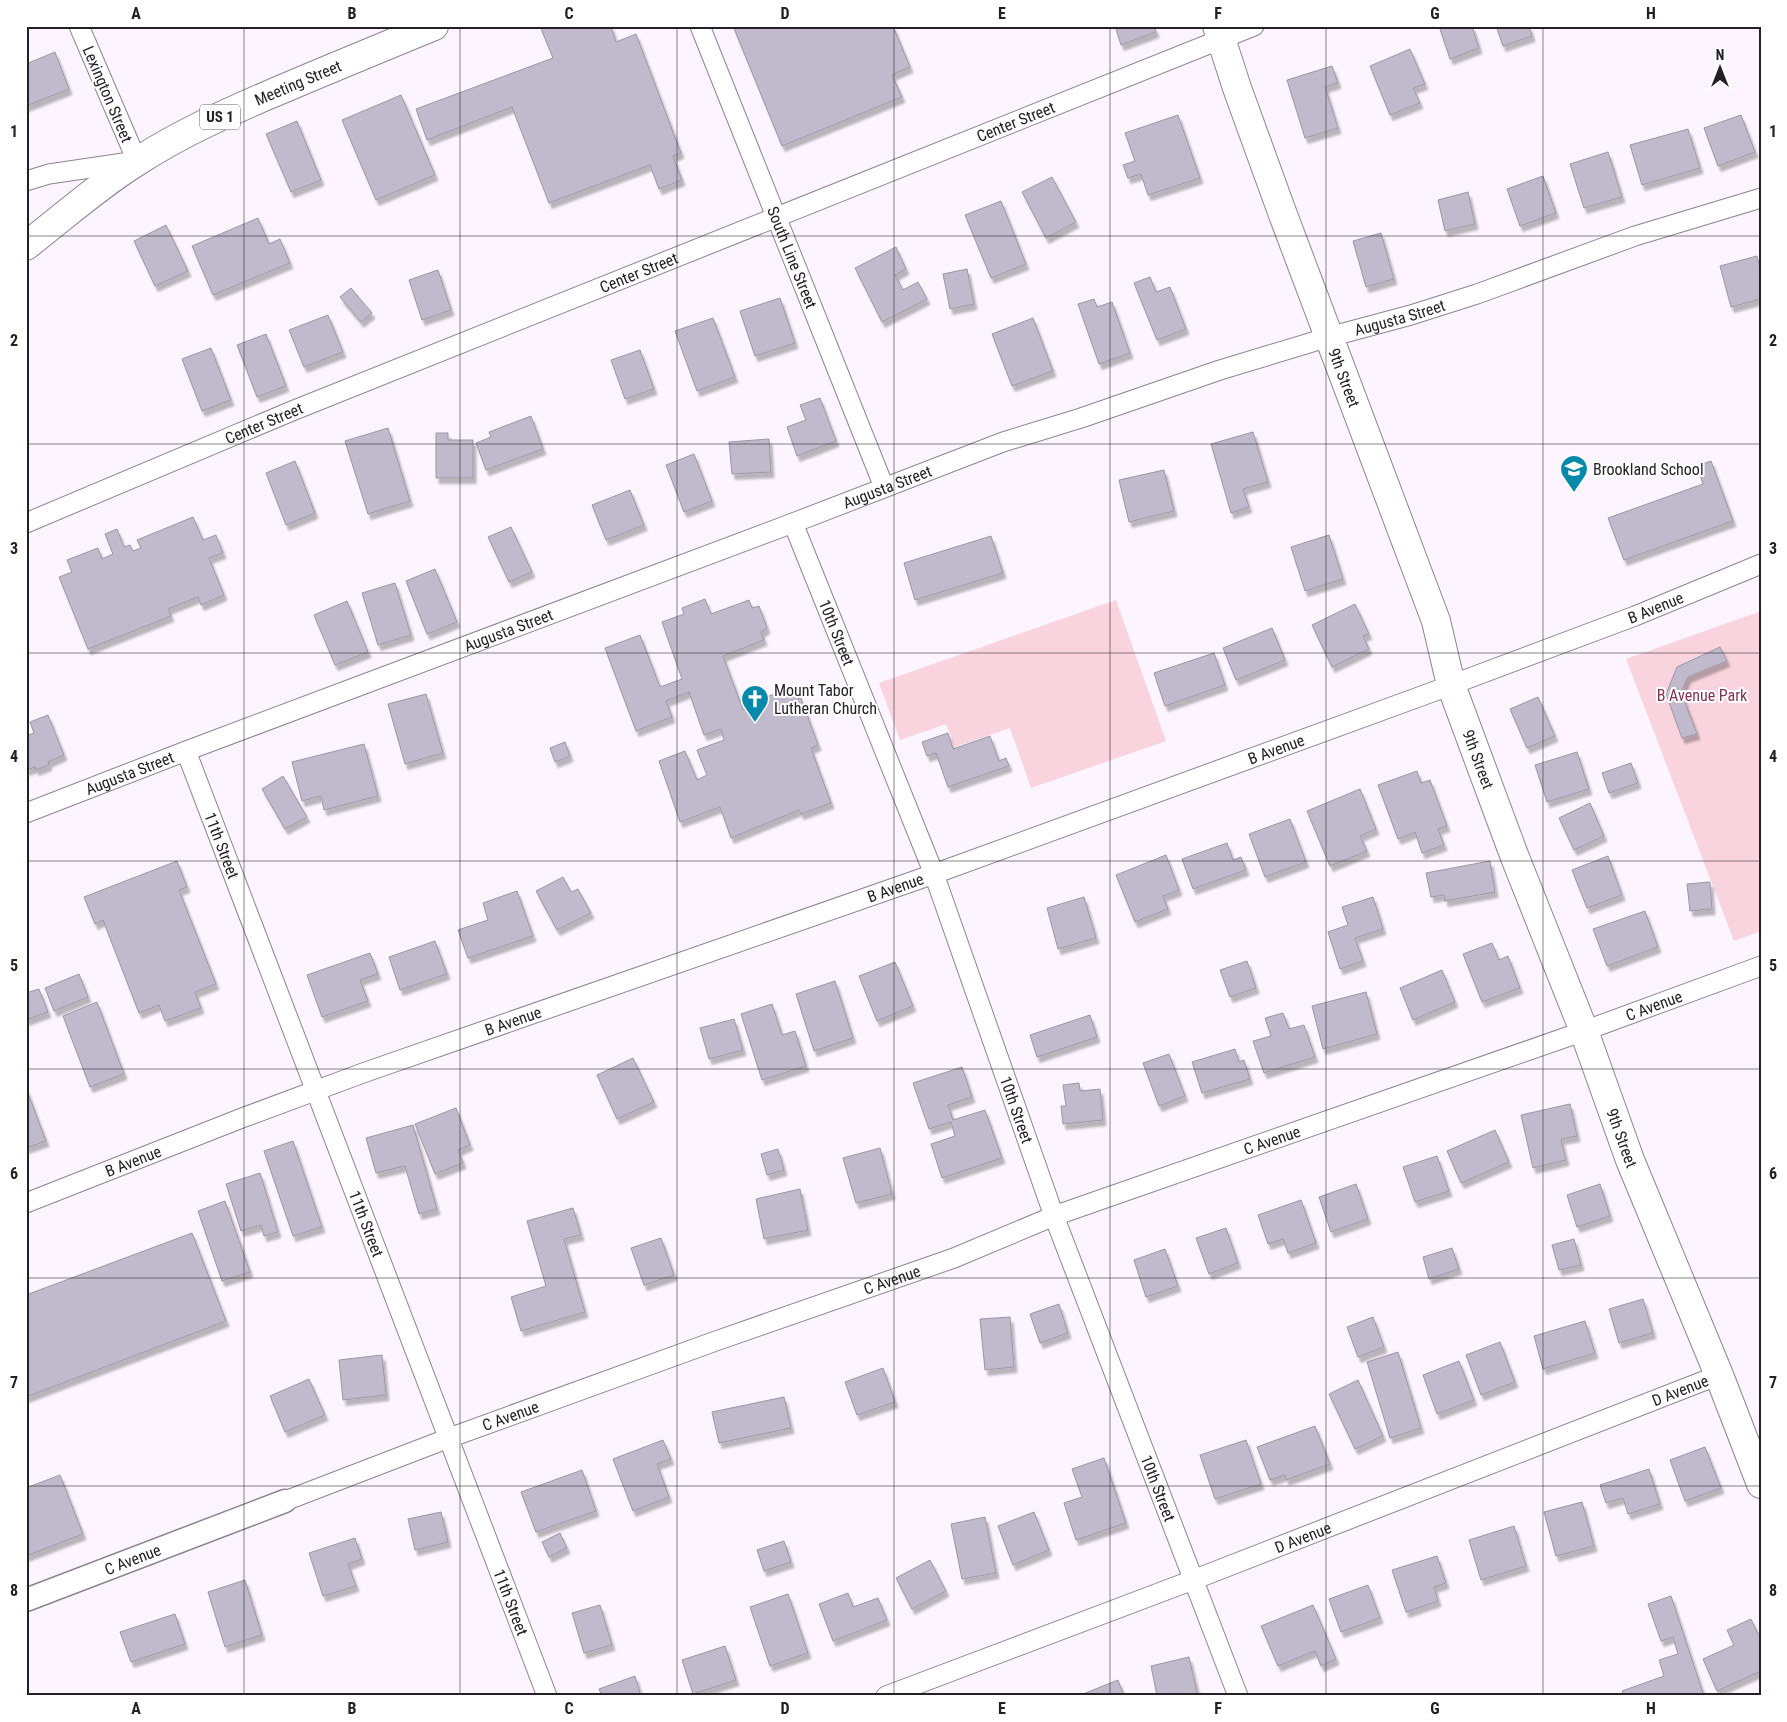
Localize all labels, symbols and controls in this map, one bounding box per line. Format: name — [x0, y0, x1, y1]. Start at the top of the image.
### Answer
text: A — [131, 4, 141, 23]
text: B — [348, 4, 357, 23]
text: C — [564, 4, 574, 23]
text: D — [780, 4, 790, 23]
text: E — [998, 4, 1006, 23]
text: F — [1214, 4, 1222, 23]
text: G — [1430, 4, 1440, 23]
text: H — [1646, 4, 1656, 23]
north arrow — [1694, 42, 1744, 92]
street label: Lexington Street — [79, 43, 137, 146]
text: N — [1716, 47, 1724, 63]
street label: Meeting Street — [252, 56, 345, 110]
street label: Center Street — [974, 98, 1058, 146]
road number: US 1 — [200, 104, 240, 130]
text: 1 — [10, 122, 18, 141]
text: 1 — [1769, 122, 1777, 141]
street label: South Line Street — [763, 204, 821, 311]
street label: Center Street — [597, 248, 681, 297]
street label: Augusta Street — [1352, 296, 1448, 340]
text: 2 — [10, 331, 18, 350]
text: 2 — [1769, 331, 1777, 350]
street label: 9th Street — [1324, 346, 1364, 410]
street label: Center Street — [222, 399, 306, 448]
school or university icon: Brookland School — [1559, 454, 1589, 493]
place label: Brookland School — [1593, 460, 1704, 479]
street label: Augusta Street — [840, 461, 935, 513]
text: 3 — [10, 539, 18, 558]
text: 3 — [1769, 539, 1777, 558]
street label: B Avenue — [1625, 588, 1686, 628]
street label: 10th Street — [815, 597, 858, 669]
street label: Augusta Street — [462, 605, 556, 656]
place label: Mount Tabor Lutheran Church — [774, 681, 877, 718]
church icon: Mount Tabor Lutheran Church — [740, 684, 770, 723]
park label: B Avenue Park — [1657, 686, 1748, 705]
street label: 9th Street — [1458, 727, 1498, 792]
street label: B Avenue — [1245, 731, 1307, 769]
text: 4 — [10, 747, 18, 766]
text: 4 — [1769, 747, 1777, 766]
street label: Augusta Street — [83, 748, 177, 799]
street label: 11th Street — [200, 810, 243, 882]
street label: B Avenue — [865, 869, 926, 907]
text: 5 — [10, 956, 18, 975]
text: 5 — [1769, 956, 1777, 975]
street label: C Avenue — [1623, 987, 1685, 1025]
street label: B Avenue — [482, 1003, 544, 1040]
street label: 10th Street — [996, 1074, 1037, 1146]
street label: 9th Street — [1602, 1106, 1641, 1171]
street label: C Avenue — [1241, 1122, 1303, 1159]
street label: B Avenue — [103, 1142, 164, 1181]
text: 6 — [10, 1164, 18, 1183]
text: 6 — [1769, 1164, 1777, 1183]
street label: 11th Street — [345, 1188, 387, 1260]
street label: C Avenue — [861, 1261, 923, 1299]
street label: D Avenue — [1649, 1371, 1711, 1410]
text: 7 — [10, 1373, 18, 1392]
text: 7 — [1769, 1373, 1777, 1392]
street label: C Avenue — [480, 1397, 541, 1435]
street label: 10th Street — [1136, 1452, 1179, 1524]
street label: D Avenue — [1272, 1518, 1334, 1557]
street label: C Avenue — [102, 1540, 164, 1579]
street label: 11th Street — [489, 1566, 532, 1638]
text: 8 — [10, 1581, 18, 1600]
text: 8 — [1769, 1581, 1777, 1600]
text: A — [131, 1699, 141, 1718]
text: B — [348, 1699, 357, 1718]
text: C — [564, 1699, 574, 1718]
text: D — [780, 1699, 790, 1718]
text: E — [998, 1699, 1006, 1718]
text: F — [1214, 1699, 1222, 1718]
text: G — [1430, 1699, 1440, 1718]
text: H — [1646, 1699, 1656, 1718]

